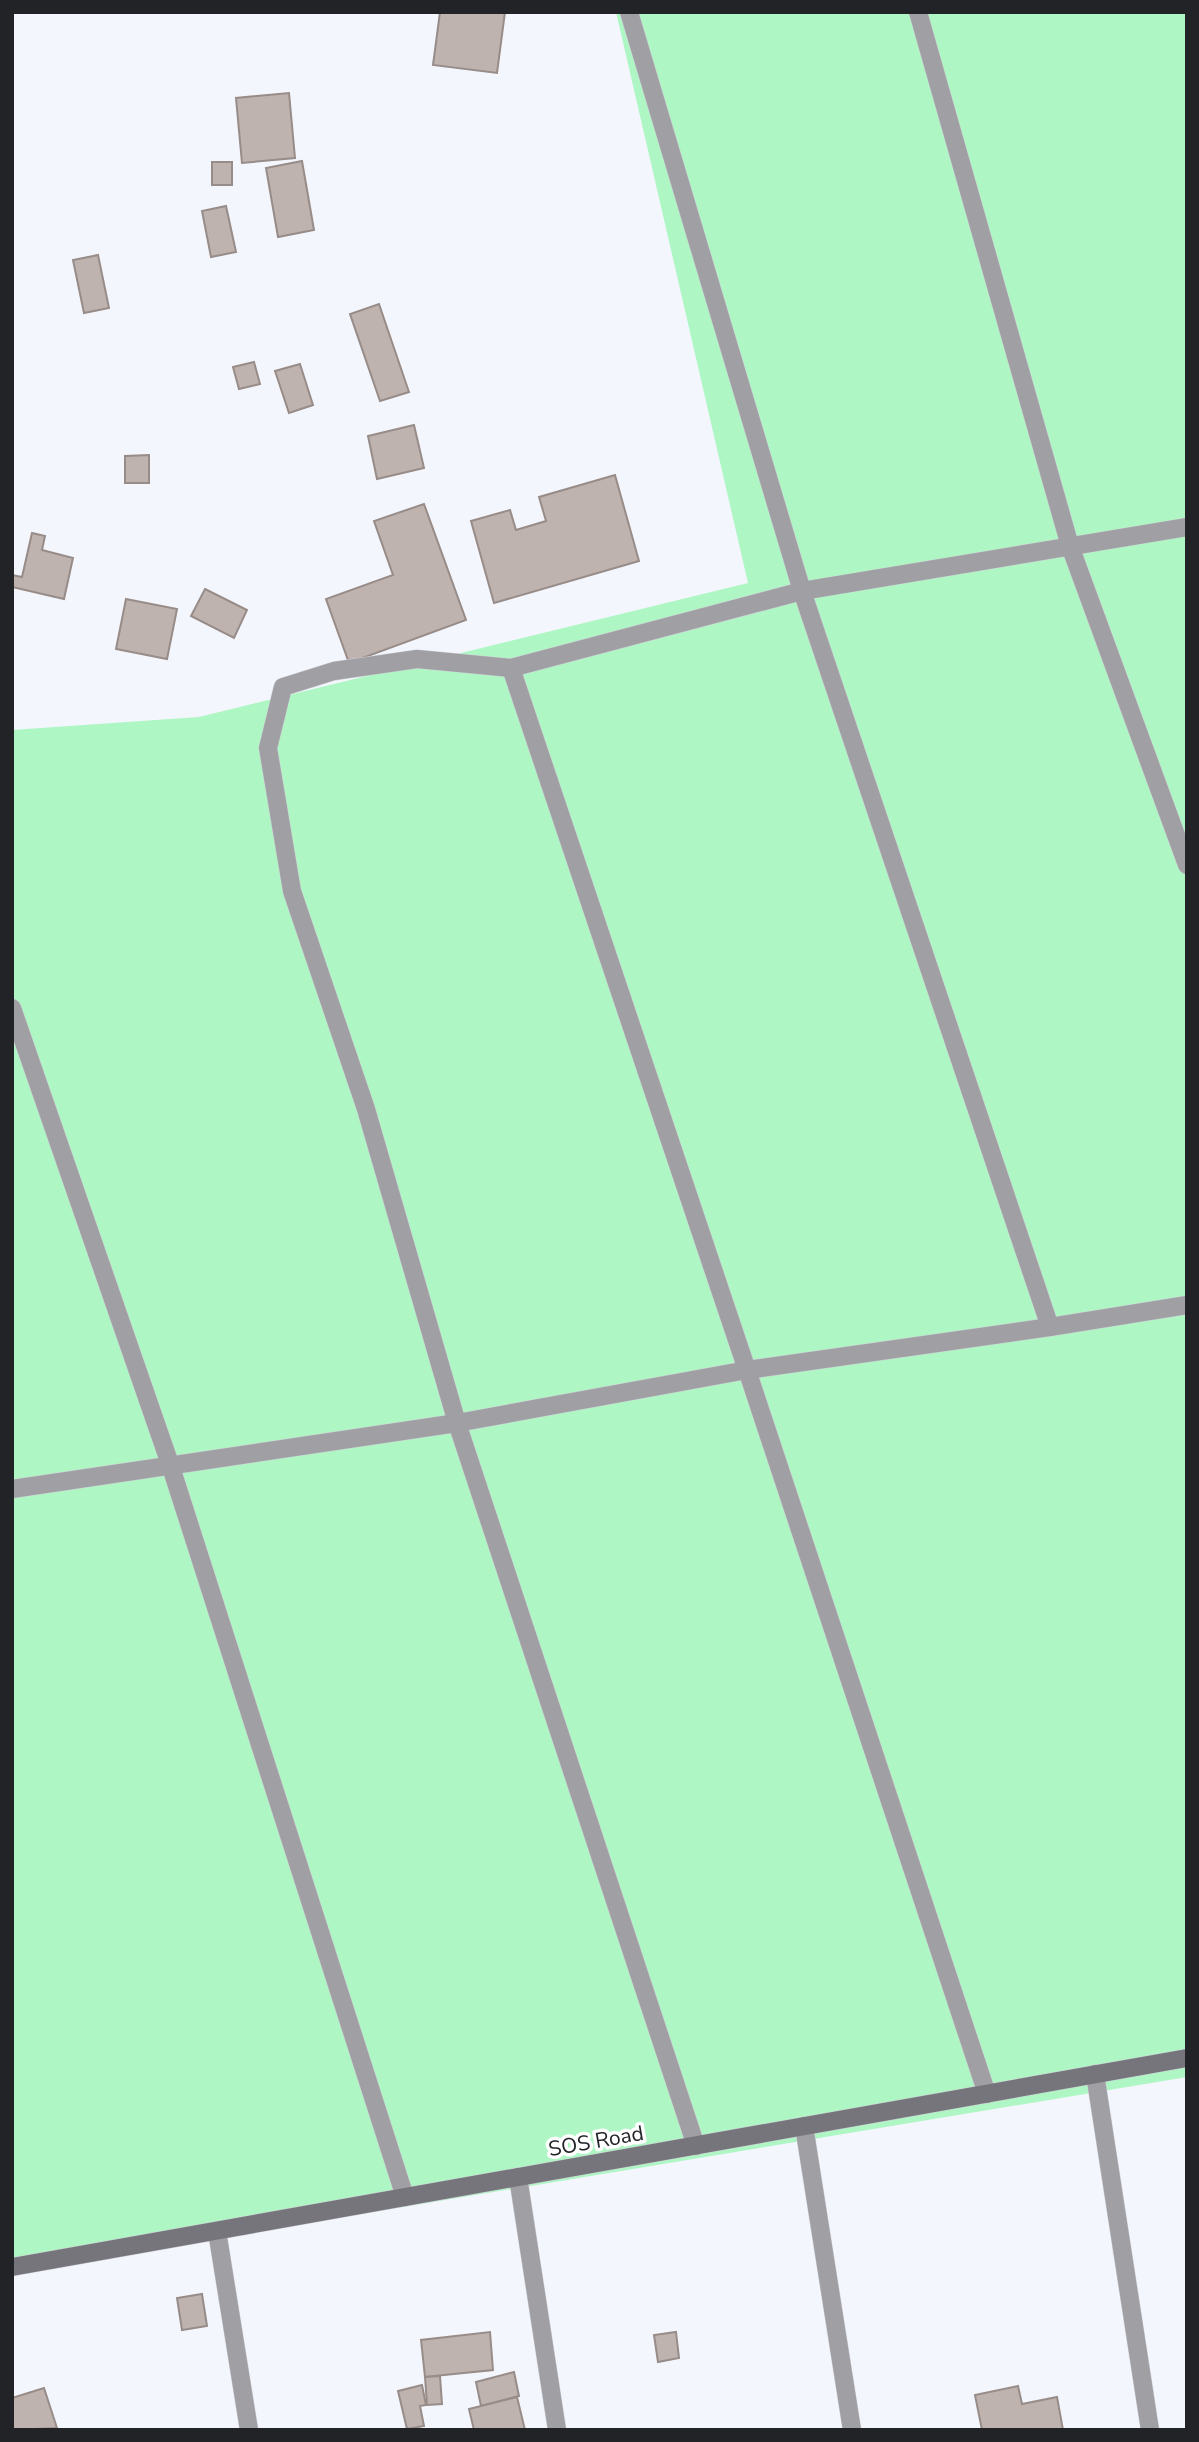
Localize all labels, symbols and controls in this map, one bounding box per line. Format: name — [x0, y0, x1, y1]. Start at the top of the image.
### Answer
street label: SOS Road — [546, 2119, 646, 2163]

